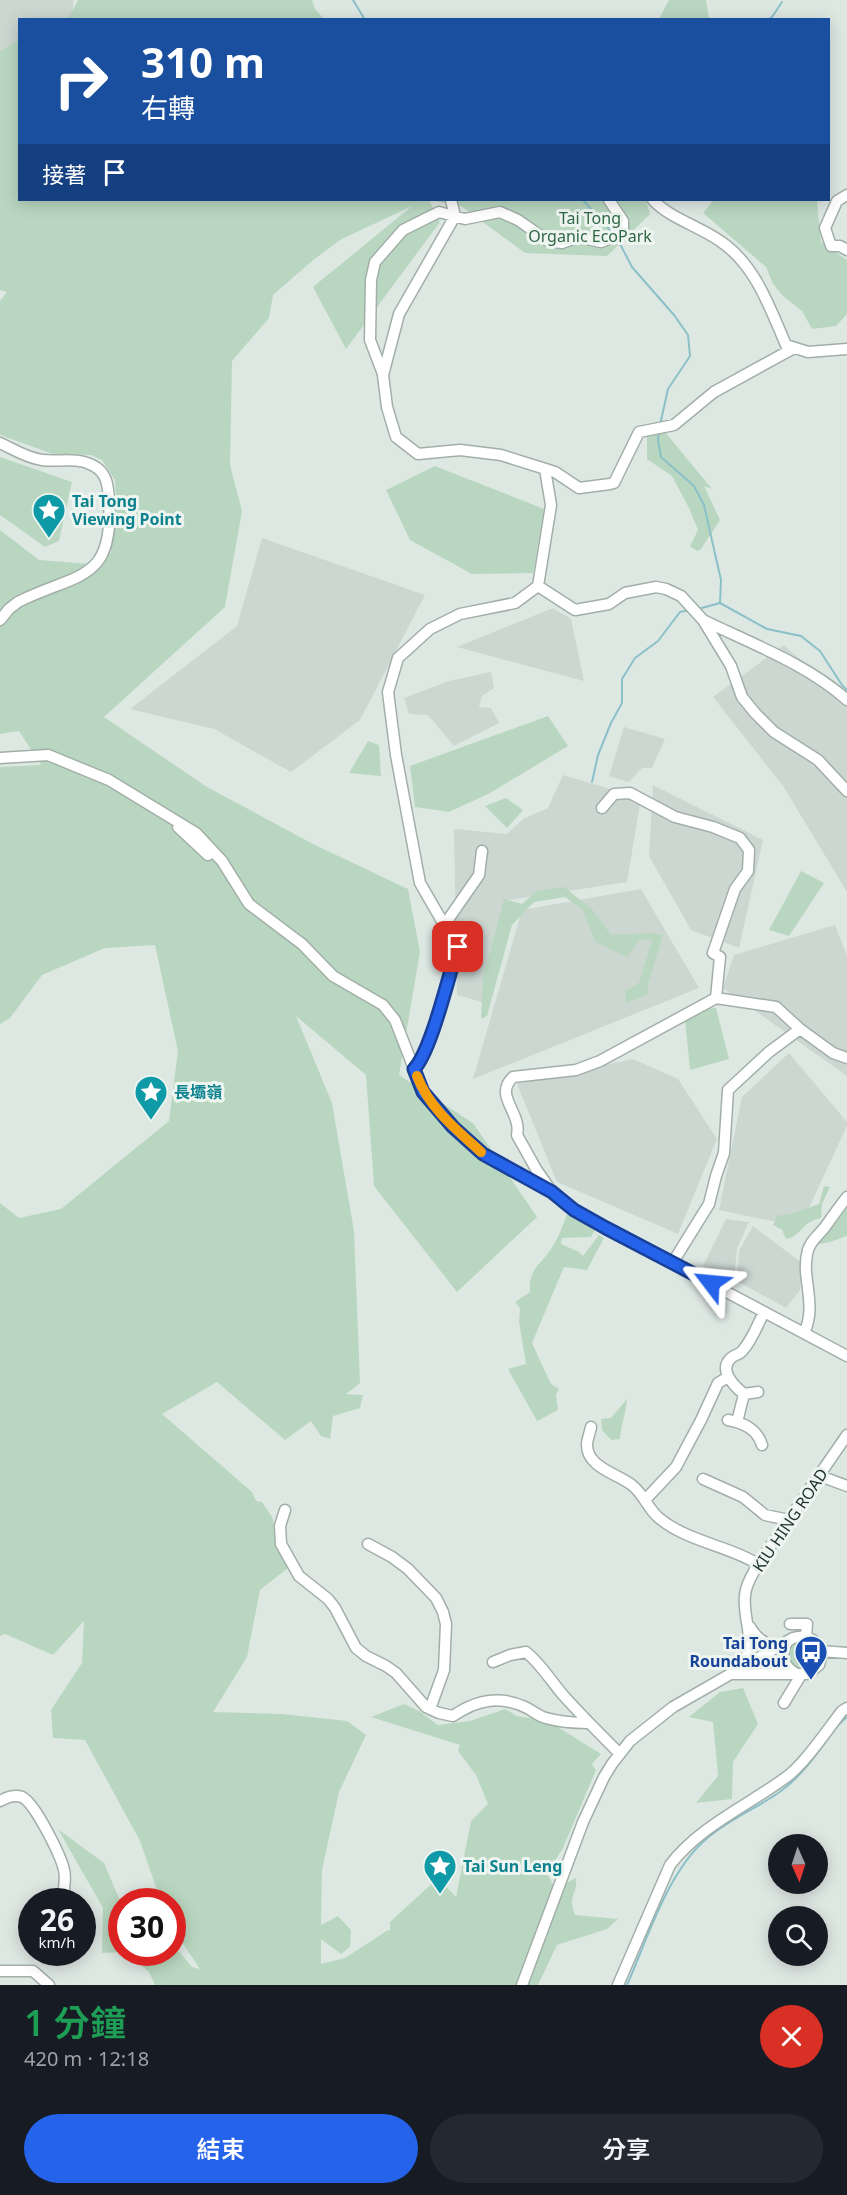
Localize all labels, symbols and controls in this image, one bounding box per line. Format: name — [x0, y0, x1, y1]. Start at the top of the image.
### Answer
text: 310 m — [141, 33, 265, 90]
icon: right — [42, 42, 120, 120]
text: 右轉 — [141, 89, 195, 126]
icon: arrive — [98, 156, 131, 189]
text: 接著 — [42, 159, 86, 189]
park label: Tai Tong Organic EcoPark — [528, 207, 652, 247]
place label: Tai Tong Viewing Point — [72, 490, 182, 530]
place icon: Tai Tong Viewing Point — [31, 492, 67, 539]
pin — [432, 921, 483, 972]
icon: arrive — [441, 930, 474, 963]
place icon: 長壩嶺 — [133, 1074, 169, 1121]
place label: 長壩嶺 — [174, 1081, 222, 1103]
position arrow — [679, 1251, 743, 1315]
street label: KIU HING ROAD — [747, 1464, 833, 1576]
place label: Tai Tong Roundabout — [690, 1632, 788, 1672]
bus stop icon: Tai Tong Roundabout — [793, 1634, 829, 1681]
north arrow — [768, 1834, 828, 1894]
map controls — [768, 1834, 828, 1966]
place icon: Tai Sun Leng — [422, 1848, 458, 1895]
place label: Tai Sun Leng — [463, 1855, 562, 1877]
speed limit sign: 30 — [108, 1888, 186, 1966]
text: 26 — [40, 1899, 74, 1940]
button: search — [768, 1906, 828, 1966]
text: km/h — [39, 1932, 75, 1952]
text: 1 分鐘 — [24, 1998, 126, 2047]
button: close — [760, 2005, 823, 2068]
text: 420 m · 12:18 — [24, 2045, 149, 2072]
button: 結束 — [24, 2114, 418, 2183]
button: 分享 — [430, 2114, 823, 2183]

